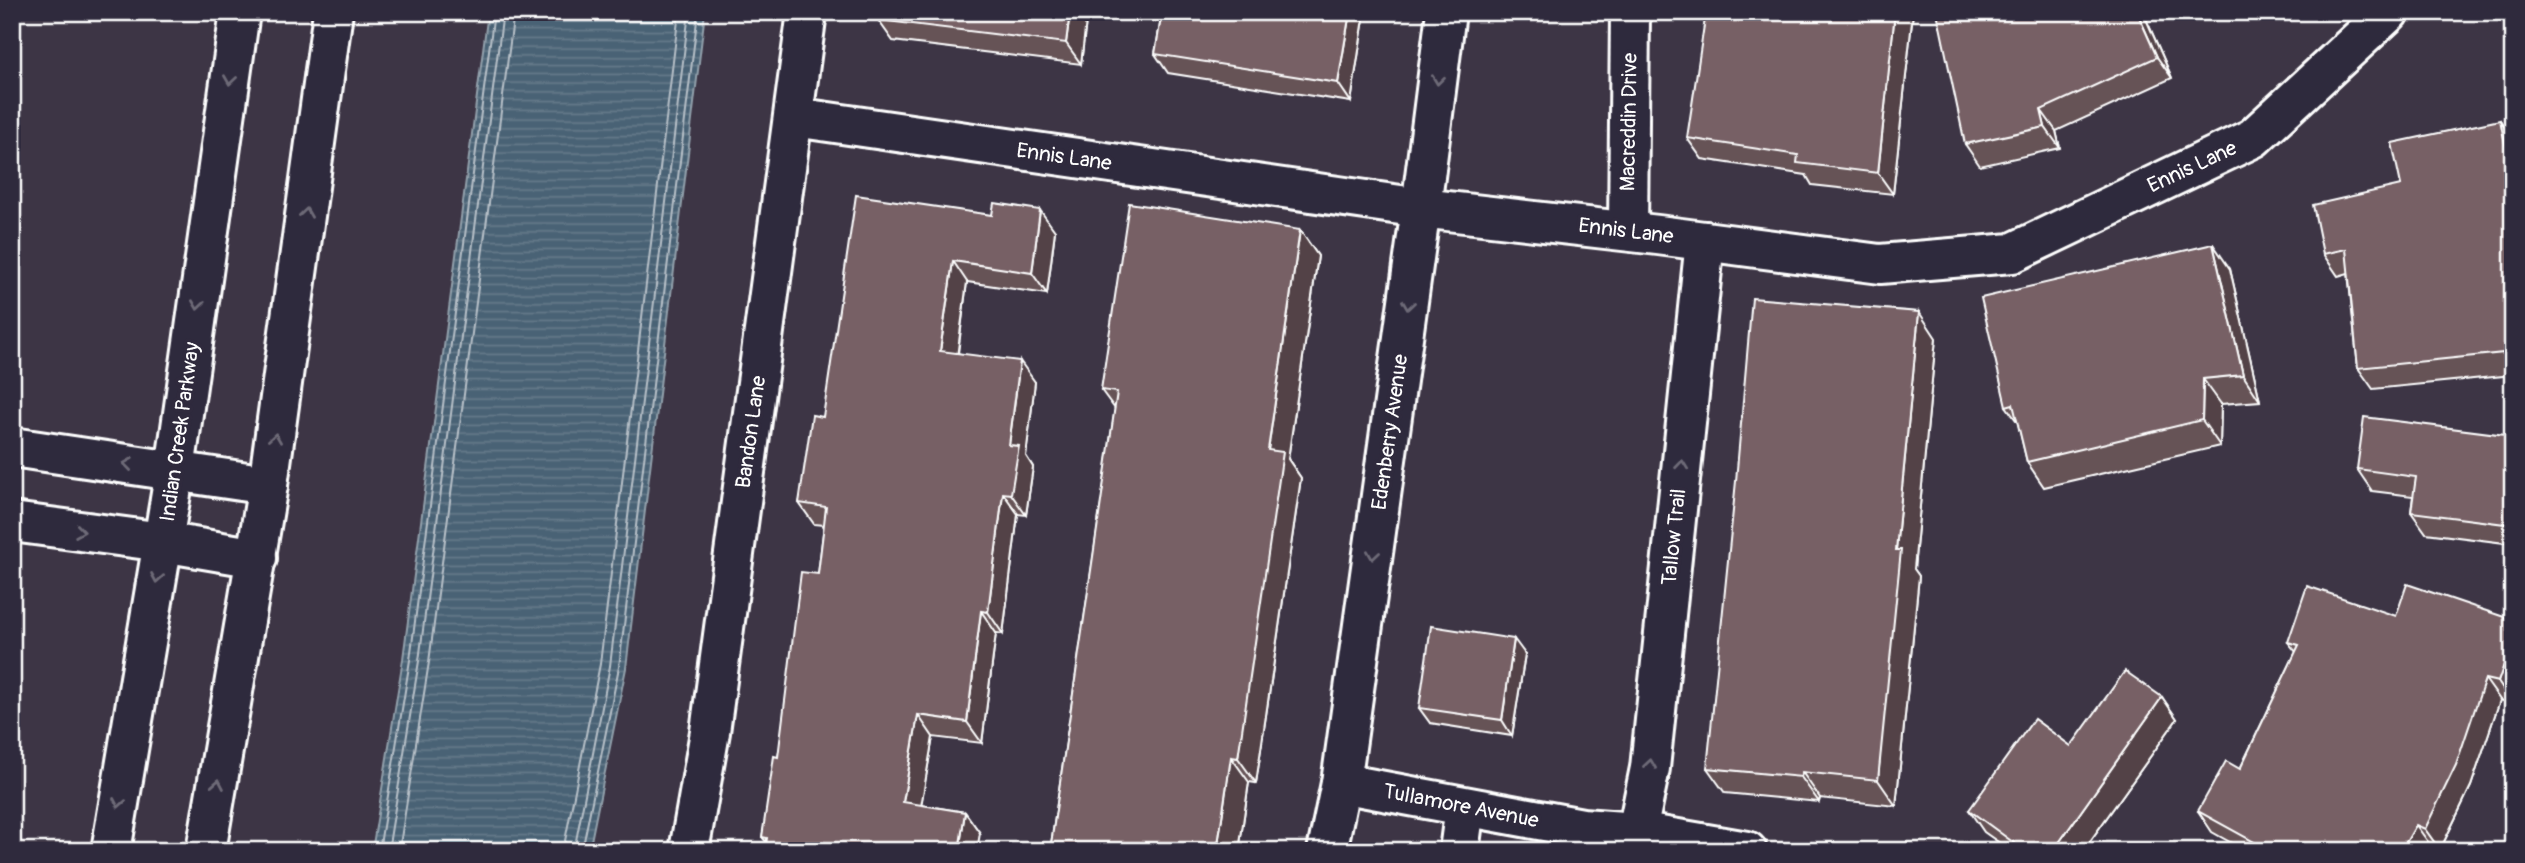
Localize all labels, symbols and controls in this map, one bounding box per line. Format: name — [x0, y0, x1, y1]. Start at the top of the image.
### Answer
street label: Macreddin Drive — [1614, 52, 1644, 191]
one-way arrow — [223, 74, 238, 86]
one-way arrow — [1430, 74, 1445, 86]
street label: Ennis Lane — [2143, 134, 2242, 199]
street label: Ennis Lane — [1015, 137, 1114, 177]
one-way arrow — [298, 207, 313, 219]
street label: Ennis Lane — [1577, 212, 1676, 250]
one-way arrow — [191, 299, 206, 311]
one-way arrow — [1400, 300, 1415, 311]
street label: Indian Creek Parkway — [154, 340, 206, 524]
street label: Edenberry Avenue — [1366, 352, 1414, 512]
street label: Bandon Lane — [730, 373, 772, 490]
one-way arrow — [267, 432, 282, 444]
one-way arrow — [122, 457, 134, 472]
one-way arrow — [1674, 459, 1689, 471]
street label: Tallow Trail — [1656, 487, 1692, 587]
one-way arrow — [74, 523, 86, 538]
one-way arrow — [1365, 549, 1380, 561]
one-way arrow — [150, 573, 165, 584]
one-way arrow — [1642, 759, 1657, 770]
one-way arrow — [210, 778, 225, 789]
street label: Tullamore Avenue — [1381, 778, 1542, 834]
one-way arrow — [112, 797, 127, 809]

